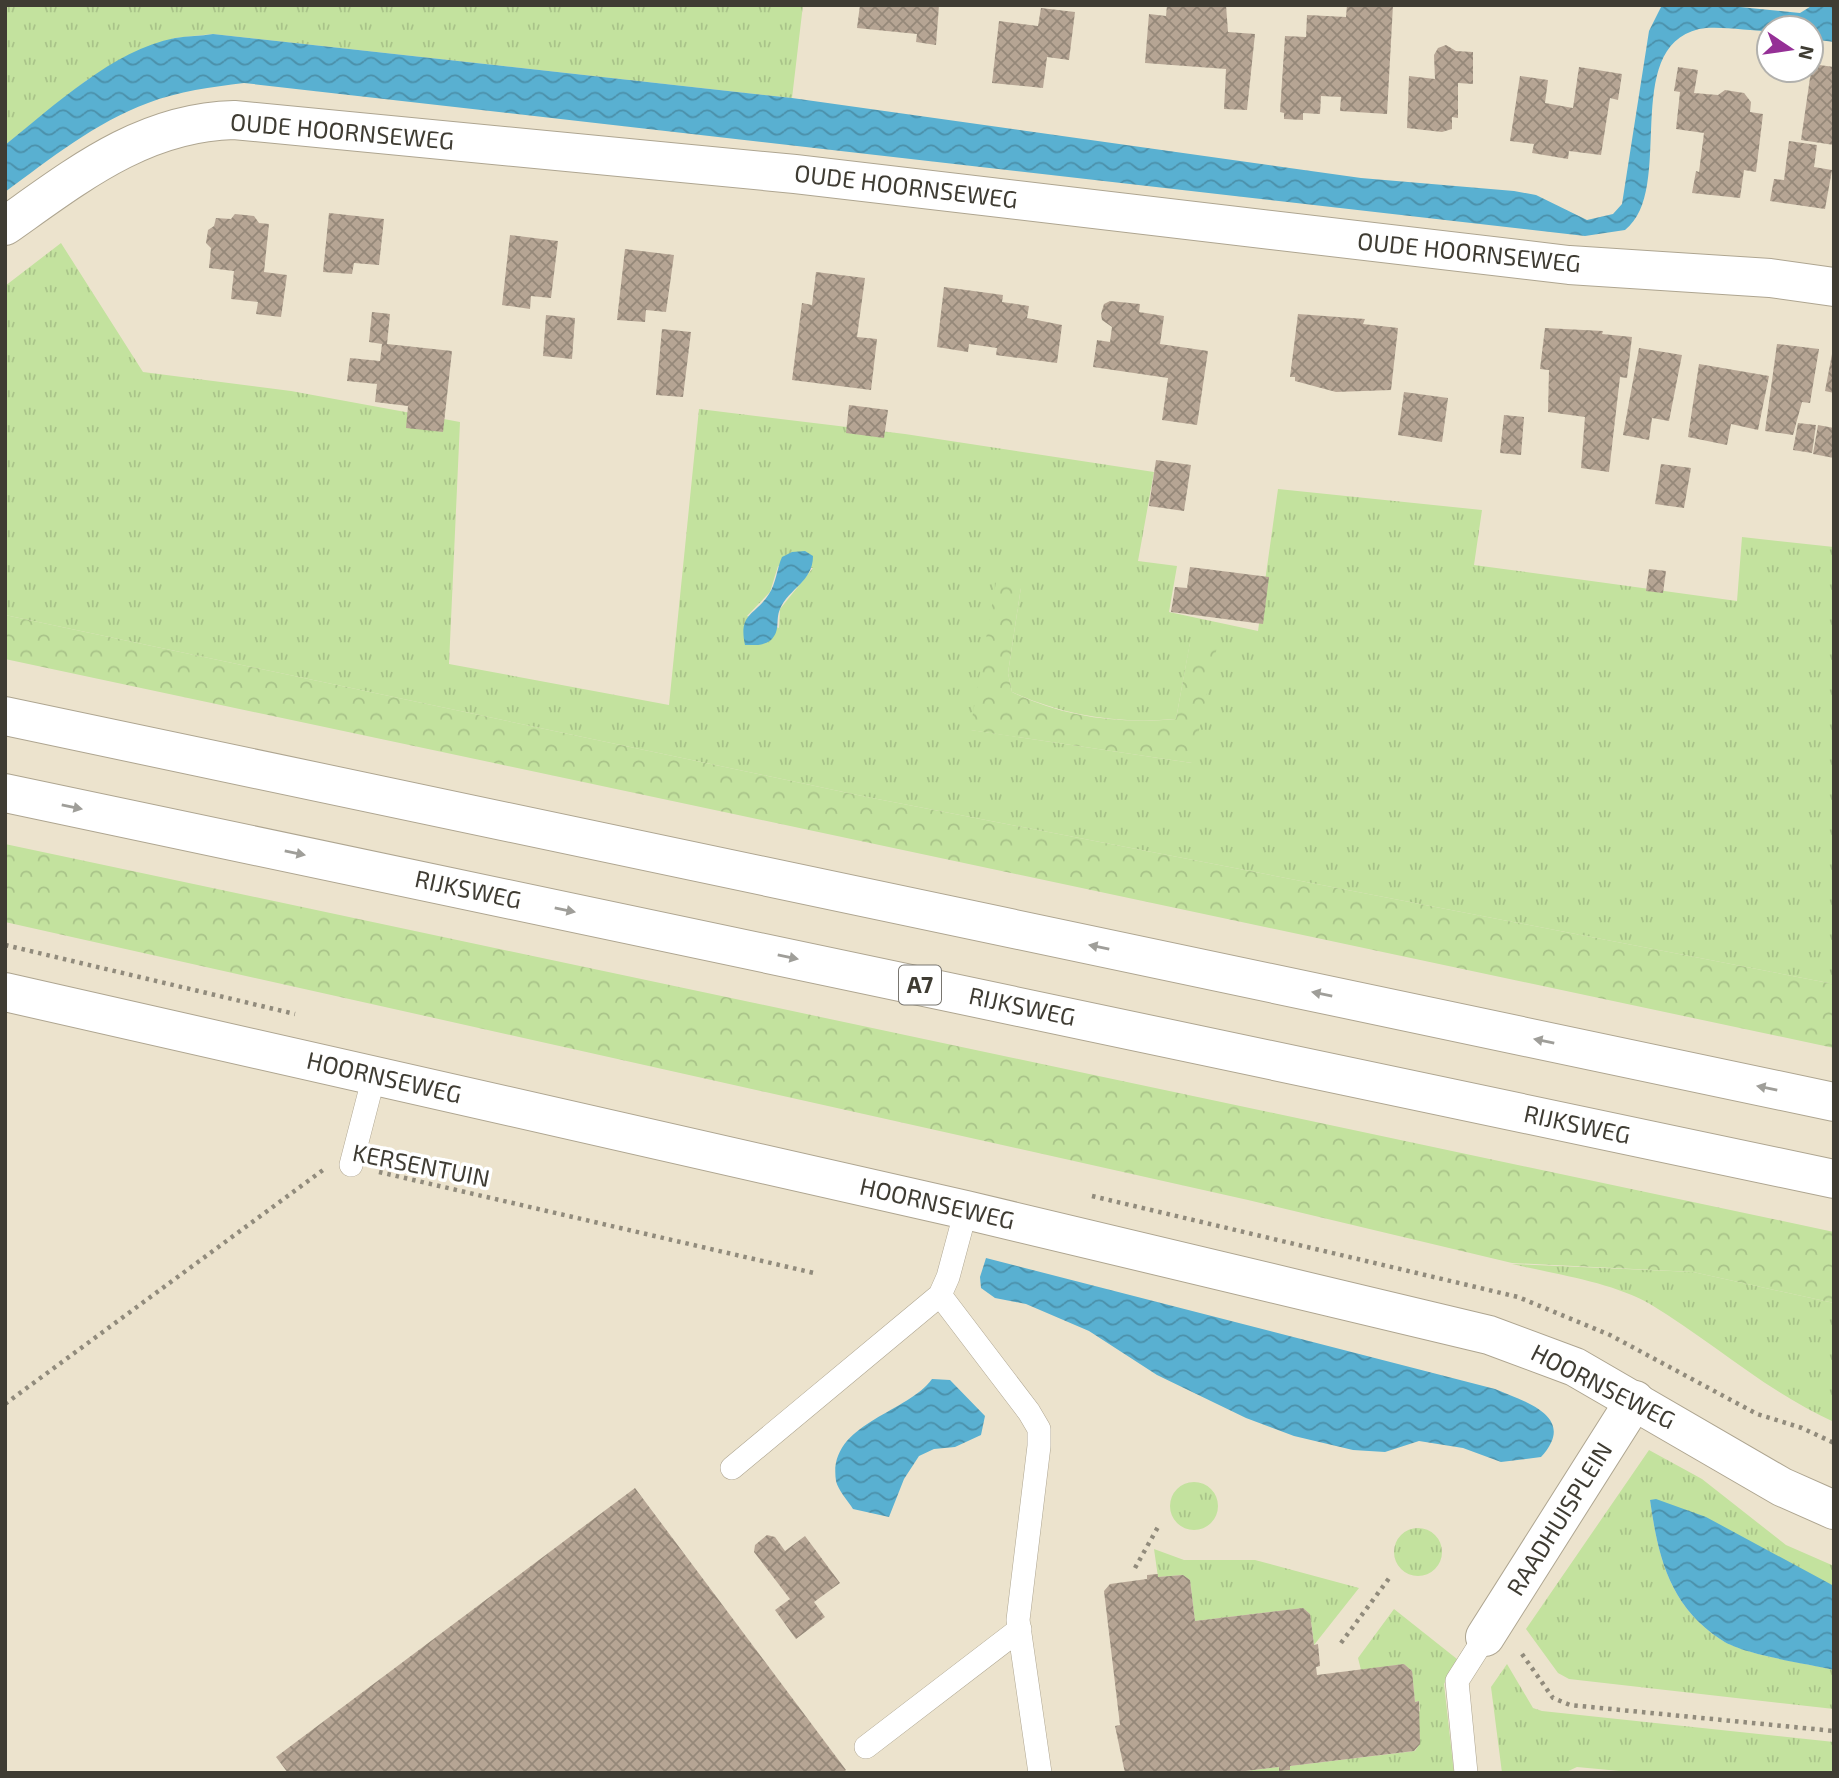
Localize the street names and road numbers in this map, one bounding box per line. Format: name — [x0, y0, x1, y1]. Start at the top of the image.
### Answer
street label: OUDE HOORNSEWEG — [229, 106, 455, 155]
street label: OUDE HOORNSEWEG — [793, 157, 1019, 214]
street label: OUDE HOORNSEWEG — [1356, 225, 1582, 278]
street label: RIJKSWEG — [412, 863, 524, 914]
road number: A7 — [899, 966, 941, 1004]
street label: RIJKSWEG — [966, 980, 1078, 1031]
street label: HOORNSEWEG — [304, 1045, 465, 1108]
street label: RIJKSWEG — [1521, 1098, 1633, 1149]
street label: KERSENTUIN — [350, 1137, 492, 1192]
street label: HOORNSEWEG — [857, 1171, 1018, 1234]
street label: HOORNSEWEG — [1527, 1337, 1681, 1434]
street label: RAADHUISPLEIN — [1500, 1436, 1618, 1600]

